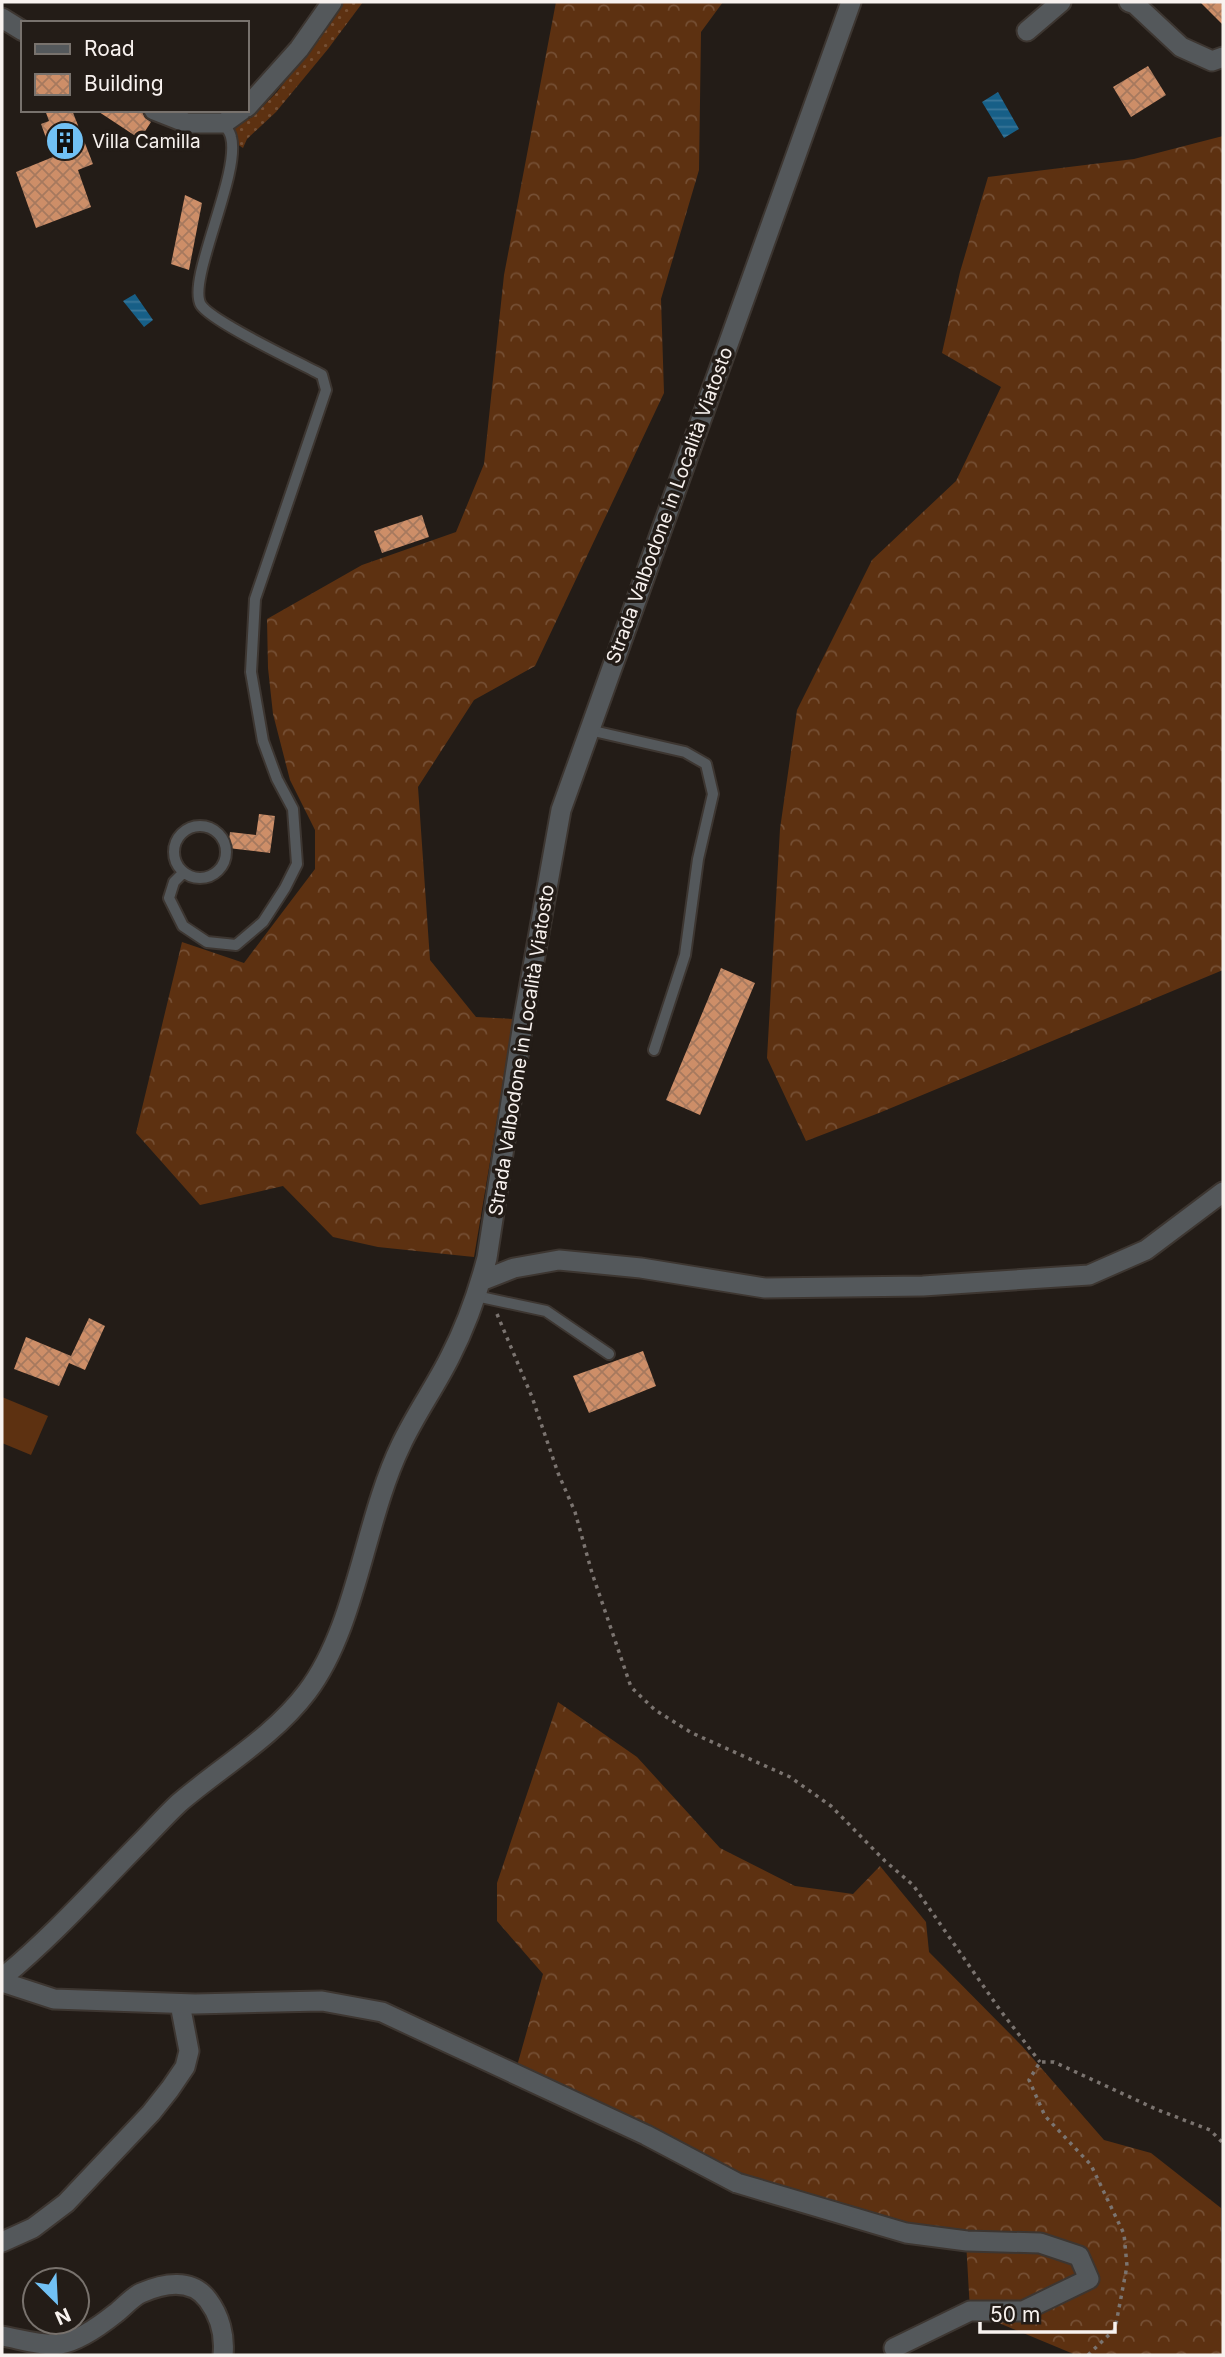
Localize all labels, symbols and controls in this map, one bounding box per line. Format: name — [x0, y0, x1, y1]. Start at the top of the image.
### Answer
legend — [21, 21, 248, 112]
text: Road — [84, 36, 135, 61]
text: Building — [84, 71, 164, 96]
building icon: Villa Camilla — [44, 120, 86, 162]
place label: Villa Camilla — [92, 130, 201, 153]
street label: Strada Valbodone in Località Viatosto — [601, 344, 738, 666]
street label: Strada Valbodone in Località Viatosto — [484, 883, 559, 1217]
north arrow — [21, 2266, 91, 2336]
scale bar — [980, 2290, 1115, 2334]
text: 50 m — [990, 2302, 1040, 2327]
text: N — [51, 2303, 74, 2330]

